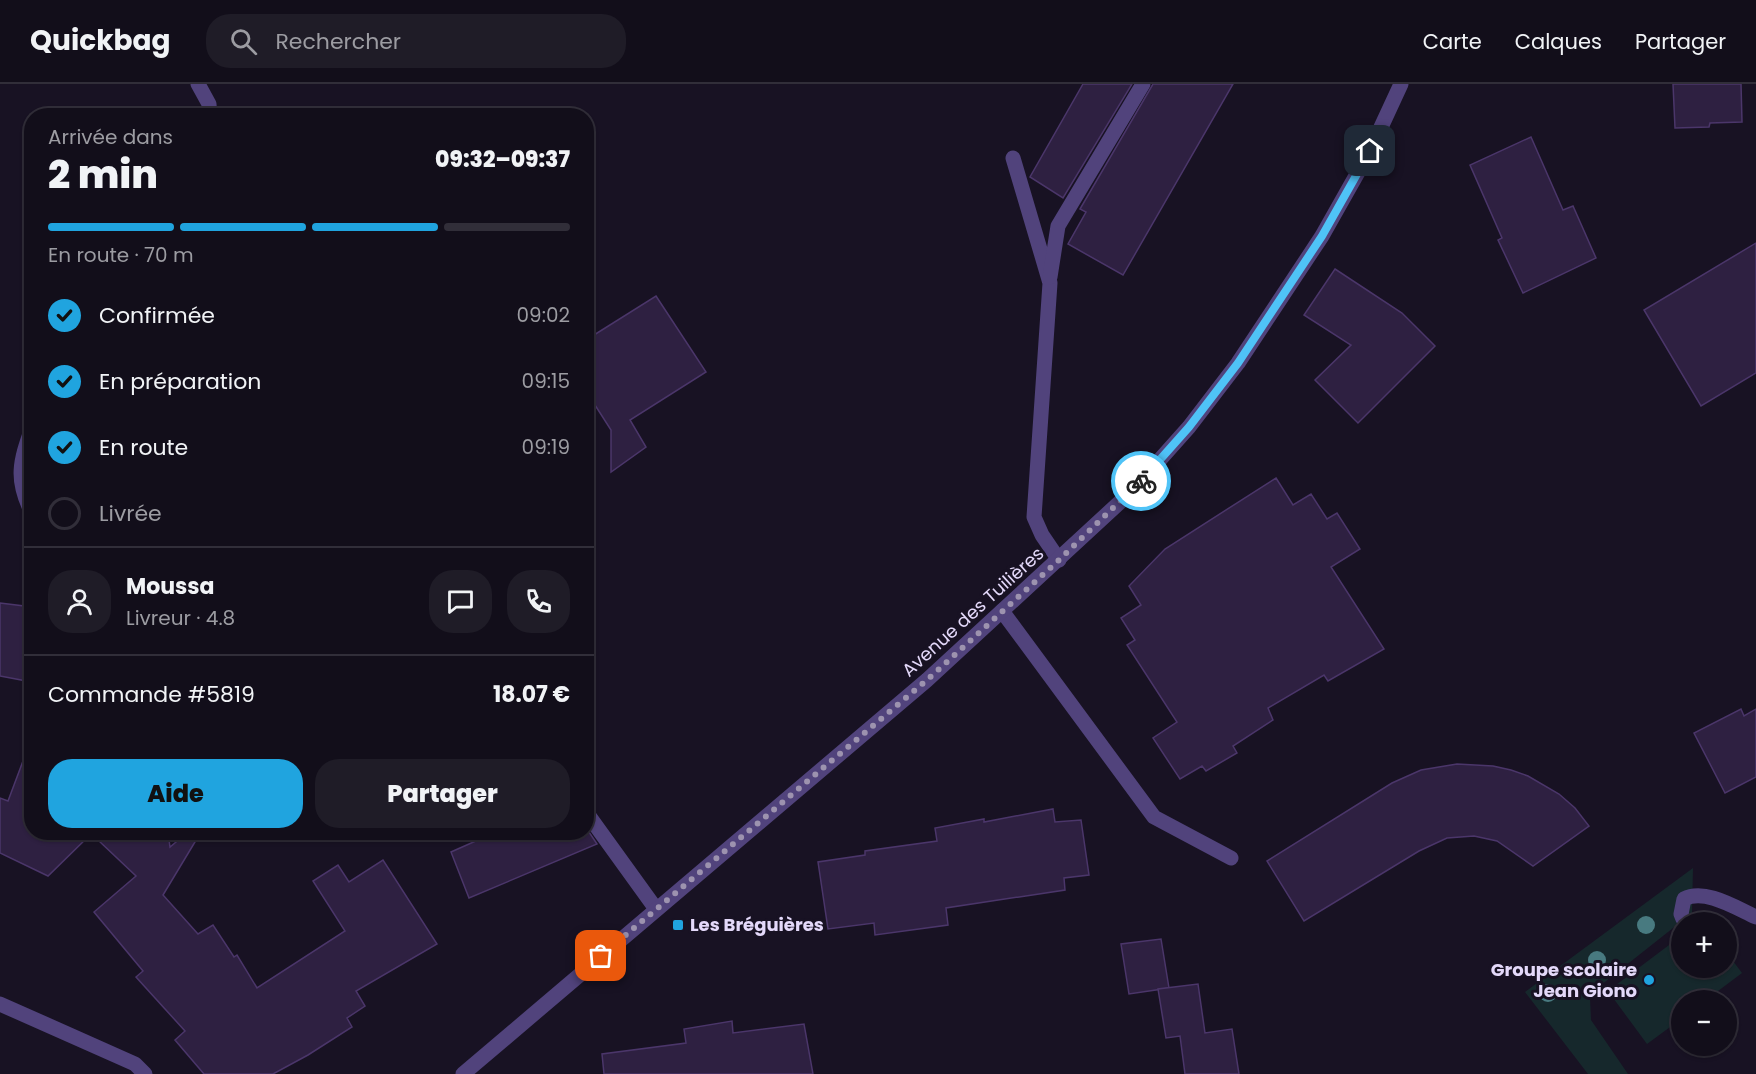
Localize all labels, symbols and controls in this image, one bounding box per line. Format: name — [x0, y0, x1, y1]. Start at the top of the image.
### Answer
search box — [206, 14, 626, 68]
text: Quickbag — [30, 21, 170, 60]
icon: search — [227, 25, 260, 58]
text: Rechercher — [275, 26, 401, 57]
text: Carte — [1423, 27, 1482, 56]
text: Calques — [1515, 27, 1602, 56]
text: Partager — [1635, 27, 1726, 56]
text: Arrivée dans — [48, 123, 173, 151]
pin — [1344, 125, 1395, 176]
icon: home — [1353, 134, 1386, 167]
text: 09:32–09:37 — [435, 144, 570, 175]
text: 2 min — [48, 147, 158, 202]
text: En route · 70 m — [48, 241, 193, 269]
icon: check — [48, 299, 81, 332]
text: Confirmée — [99, 300, 215, 331]
text: 09:02 — [517, 301, 570, 329]
icon: check — [48, 365, 81, 398]
text: En préparation — [99, 366, 261, 397]
text: 09:15 — [522, 367, 570, 395]
icon: check — [48, 431, 81, 464]
text: En route — [99, 432, 188, 463]
text: 09:19 — [522, 433, 570, 461]
courier — [1111, 451, 1171, 511]
icon: bike — [1125, 465, 1158, 498]
text: Livrée — [99, 498, 162, 529]
street label: Avenue des Tuilières — [896, 541, 1049, 682]
button: person — [48, 570, 111, 633]
button: chat — [429, 570, 492, 633]
button: phone — [507, 570, 570, 633]
text: Moussa — [126, 571, 215, 602]
text: Livreur · 4.8 — [126, 604, 235, 632]
text: Commande #5819 — [48, 679, 255, 710]
text: 18.07 € — [493, 679, 570, 710]
button: Aide — [48, 759, 303, 828]
button: Partager — [315, 759, 570, 828]
place label: Les Bréguières — [690, 912, 824, 937]
map controls — [1671, 912, 1737, 1056]
button: + — [1671, 912, 1737, 978]
marker: Les Bréguières — [671, 918, 685, 932]
pin — [575, 930, 626, 981]
icon: bag — [584, 939, 617, 972]
place label: Groupe scolaire Jean Giono — [1491, 957, 1637, 1003]
marker: Groupe scolaire Jean Giono — [1642, 973, 1656, 987]
button: − — [1671, 990, 1737, 1056]

